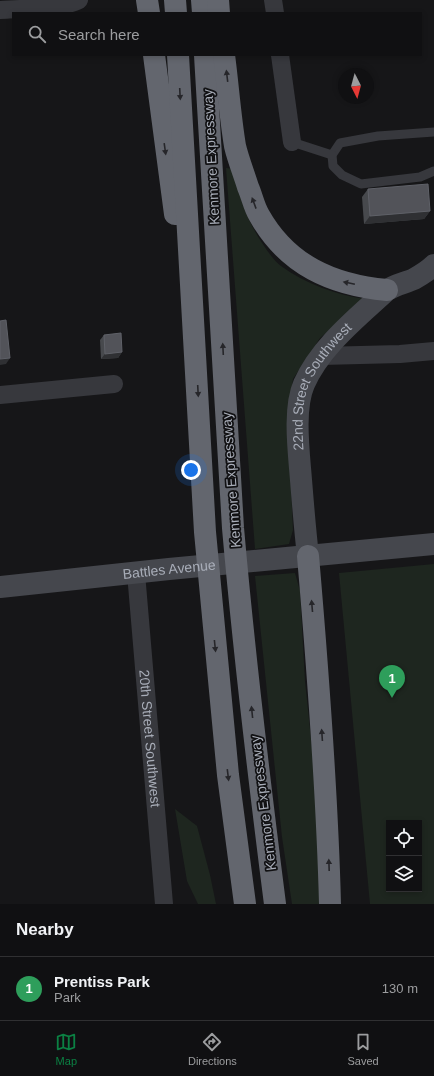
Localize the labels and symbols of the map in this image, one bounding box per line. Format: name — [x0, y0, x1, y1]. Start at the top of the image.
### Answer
north arrow — [338, 68, 374, 104]
one-way arrow — [224, 70, 230, 82]
one-way arrow — [177, 88, 184, 100]
street label: Kenmore Expressway — [199, 89, 223, 225]
one-way arrow — [162, 143, 168, 155]
one-way arrow — [251, 196, 257, 208]
one-way arrow — [343, 279, 355, 285]
street label: 22nd Street Southwest — [290, 319, 355, 451]
one-way arrow — [219, 343, 226, 355]
one-way arrow — [194, 385, 201, 397]
street label: Kenmore Expressway — [218, 412, 244, 548]
your location — [181, 460, 201, 480]
street label: Battles Avenue — [122, 557, 216, 582]
one-way arrow — [309, 600, 315, 612]
one-way arrow — [212, 640, 218, 652]
pin: 1 — [379, 665, 405, 698]
street label: 20th Street Southwest — [136, 669, 164, 808]
one-way arrow — [249, 706, 255, 718]
one-way arrow — [318, 729, 325, 741]
street label: Kenmore Expressway — [247, 734, 279, 872]
one-way arrow — [225, 769, 231, 781]
one-way arrow — [325, 859, 332, 871]

